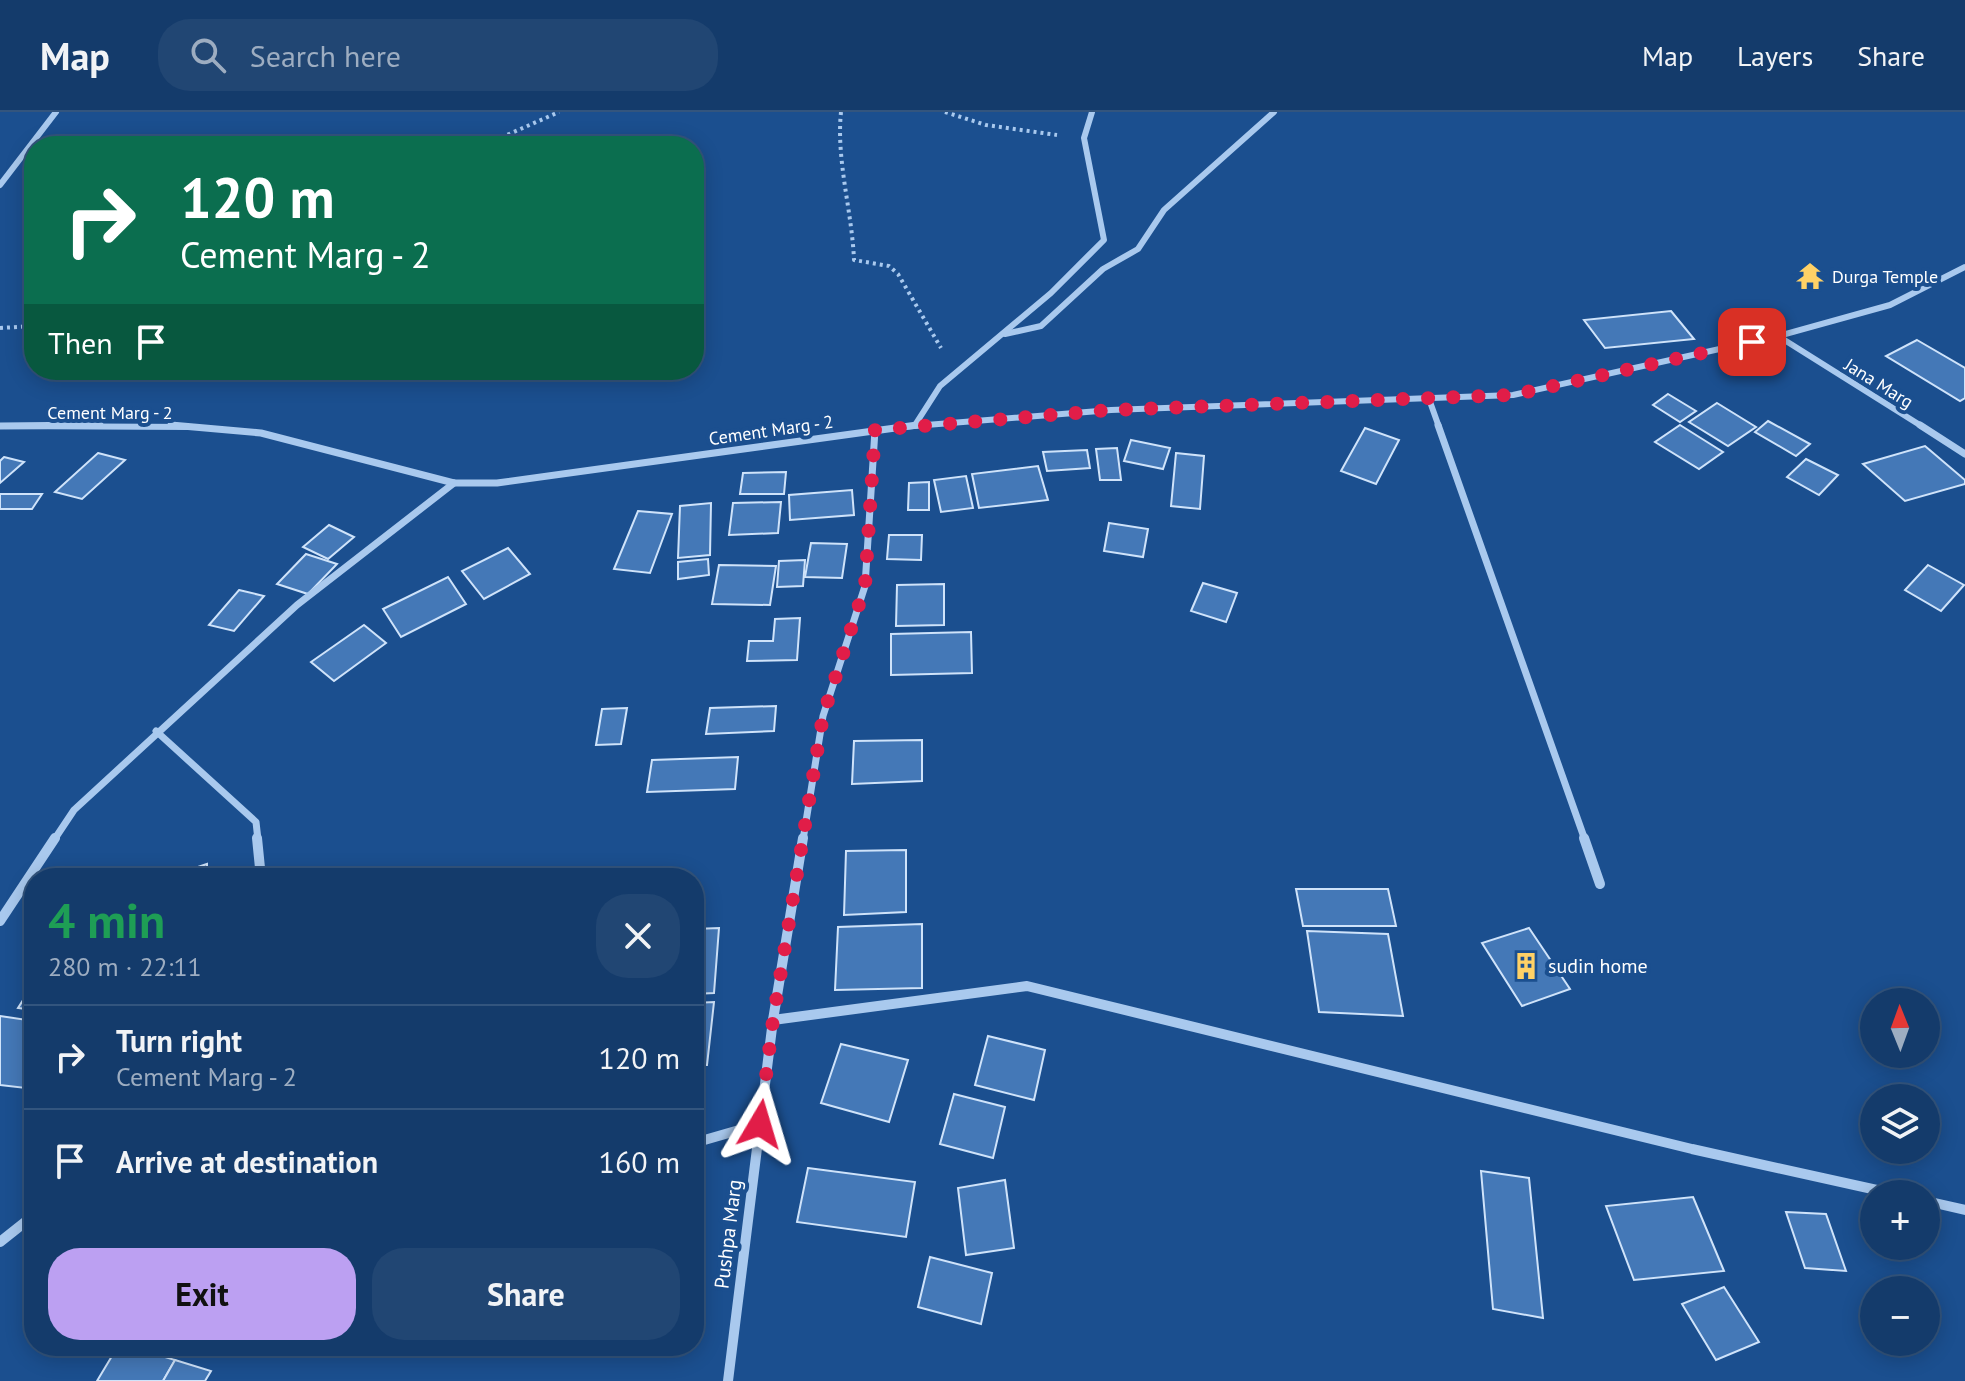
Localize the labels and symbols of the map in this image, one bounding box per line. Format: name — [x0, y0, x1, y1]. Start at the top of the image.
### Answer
temple icon: Durga Temple — [1795, 261, 1825, 291]
place label: Durga Temple — [1832, 265, 1938, 288]
pin — [1718, 308, 1786, 376]
street label: Jana Marg — [1840, 352, 1918, 413]
street label: Cement Marg - 2 — [47, 401, 173, 424]
street label: Cement Marg - 2 — [707, 410, 835, 450]
building icon: sudin home — [1511, 951, 1541, 981]
place label: sudin home — [1548, 953, 1648, 979]
north arrow — [1860, 988, 1940, 1068]
position arrow — [718, 1082, 802, 1166]
street label: Pushpa Marg — [708, 1178, 748, 1290]

